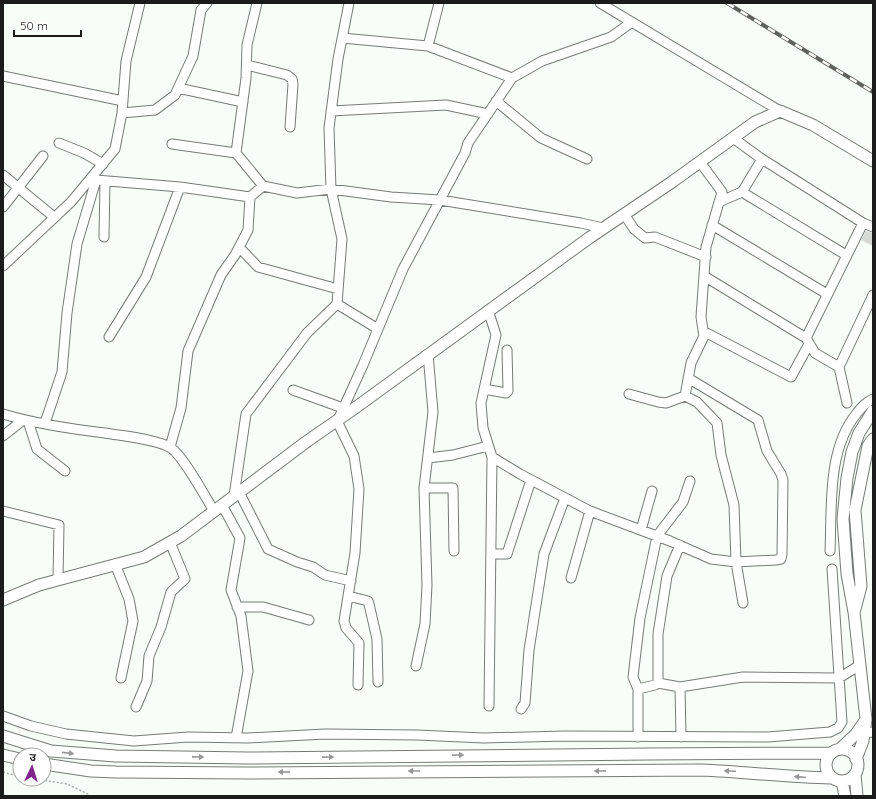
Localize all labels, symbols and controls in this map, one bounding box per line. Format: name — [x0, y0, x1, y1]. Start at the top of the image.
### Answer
scale bar — [14, 12, 81, 38]
text: 50 m — [20, 18, 48, 33]
north arrow — [12, 747, 52, 787]
one-way arrow — [62, 749, 74, 756]
text: उ — [29, 750, 37, 764]
one-way arrow — [452, 752, 465, 758]
one-way arrow — [192, 754, 205, 760]
one-way arrow — [322, 754, 335, 760]
one-way arrow — [407, 768, 420, 774]
one-way arrow — [593, 768, 606, 774]
one-way arrow — [724, 768, 736, 775]
one-way arrow — [278, 769, 290, 776]
one-way arrow — [794, 773, 806, 780]

